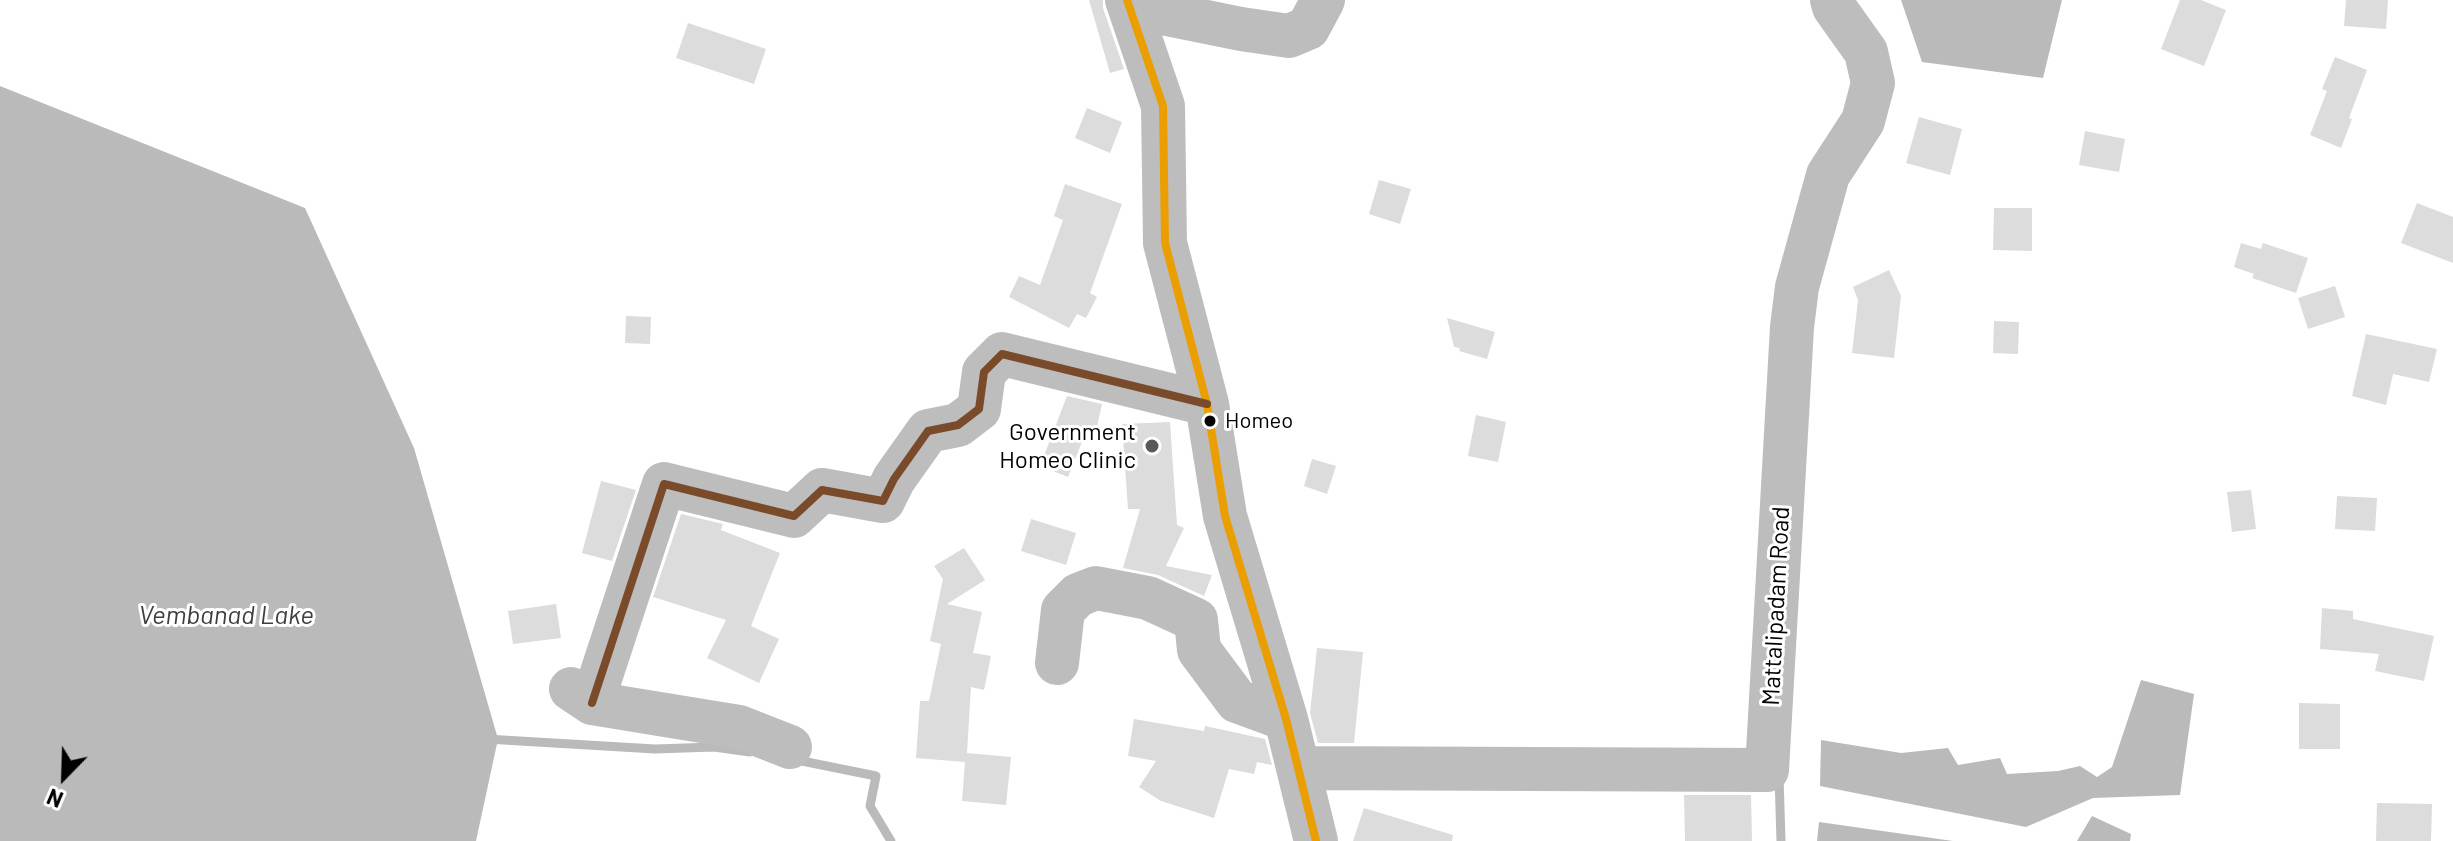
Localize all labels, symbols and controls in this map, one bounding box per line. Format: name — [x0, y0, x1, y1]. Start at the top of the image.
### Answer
place label: Homeo — [1225, 408, 1293, 434]
marker: Homeo — [1202, 413, 1218, 429]
place label: Government Homeo Clinic — [999, 418, 1136, 474]
marker: Government Homeo Clinic — [1143, 437, 1161, 455]
street label: Mattalipadam Road — [1756, 506, 1796, 706]
water label: Vembanad Lake — [138, 599, 314, 631]
north arrow — [24, 737, 104, 817]
text: N — [43, 784, 66, 814]

